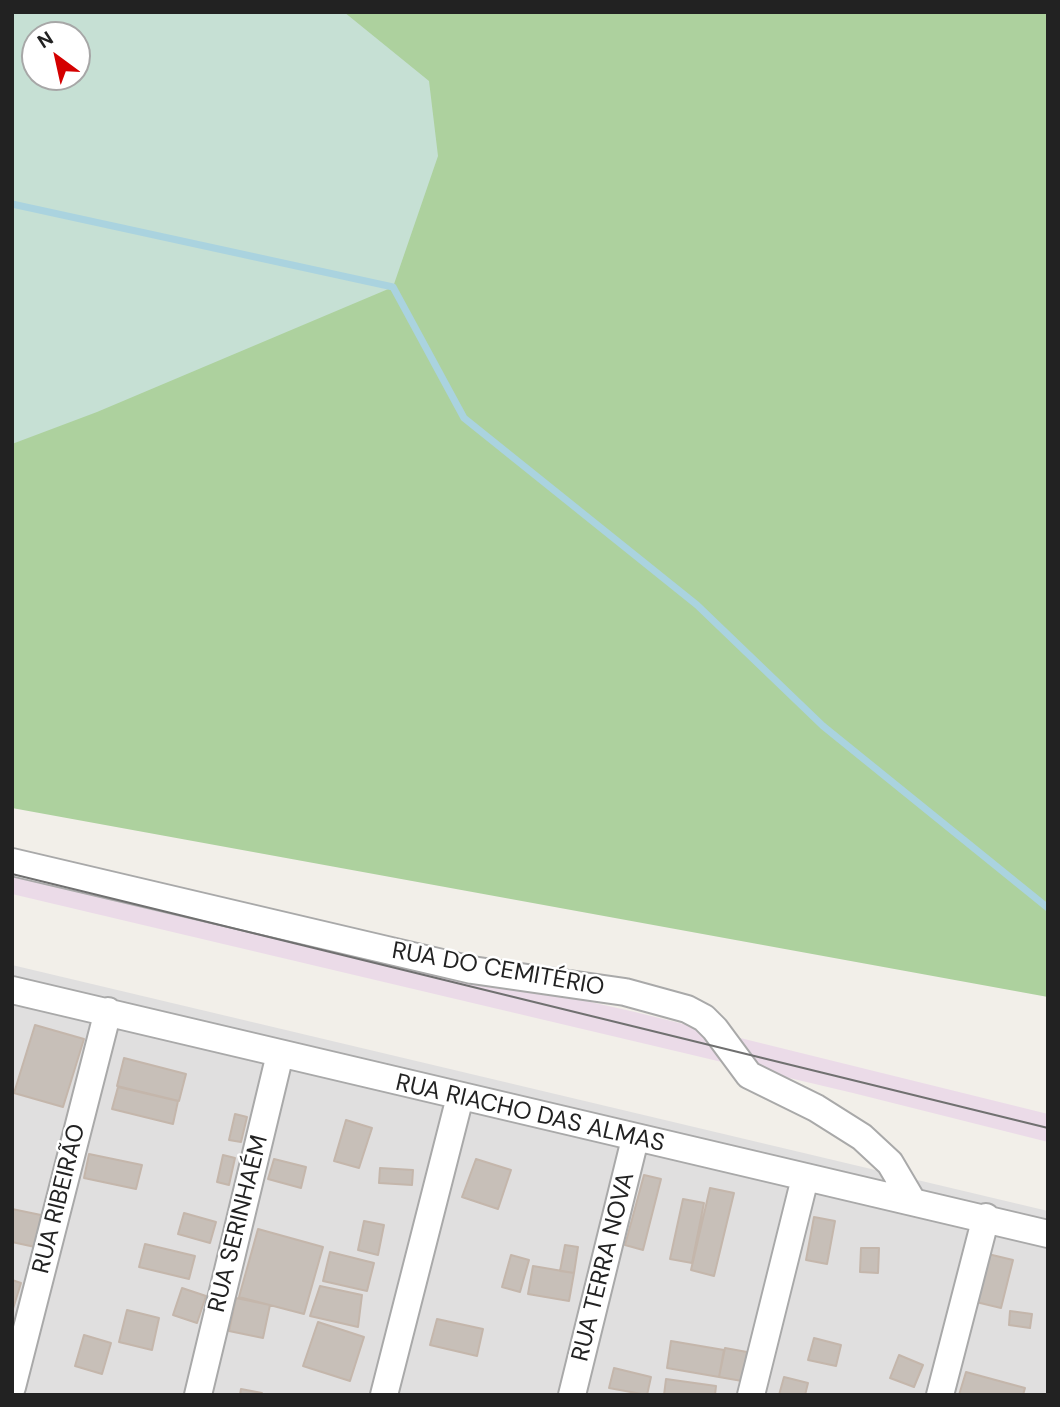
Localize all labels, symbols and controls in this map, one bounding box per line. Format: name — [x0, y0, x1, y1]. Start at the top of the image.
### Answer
north arrow — [21, 21, 91, 91]
text: N — [33, 25, 58, 54]
street label: RUA DO CEMITÉRIO — [390, 937, 606, 1003]
street label: RUA RIACHO DAS ALMAS — [393, 1069, 667, 1159]
street label: RUA RIBEIRÃO — [28, 1121, 92, 1277]
street label: RUA SERINHAÉM — [203, 1132, 275, 1316]
street label: RUA TERRA NOVA — [567, 1170, 641, 1364]

